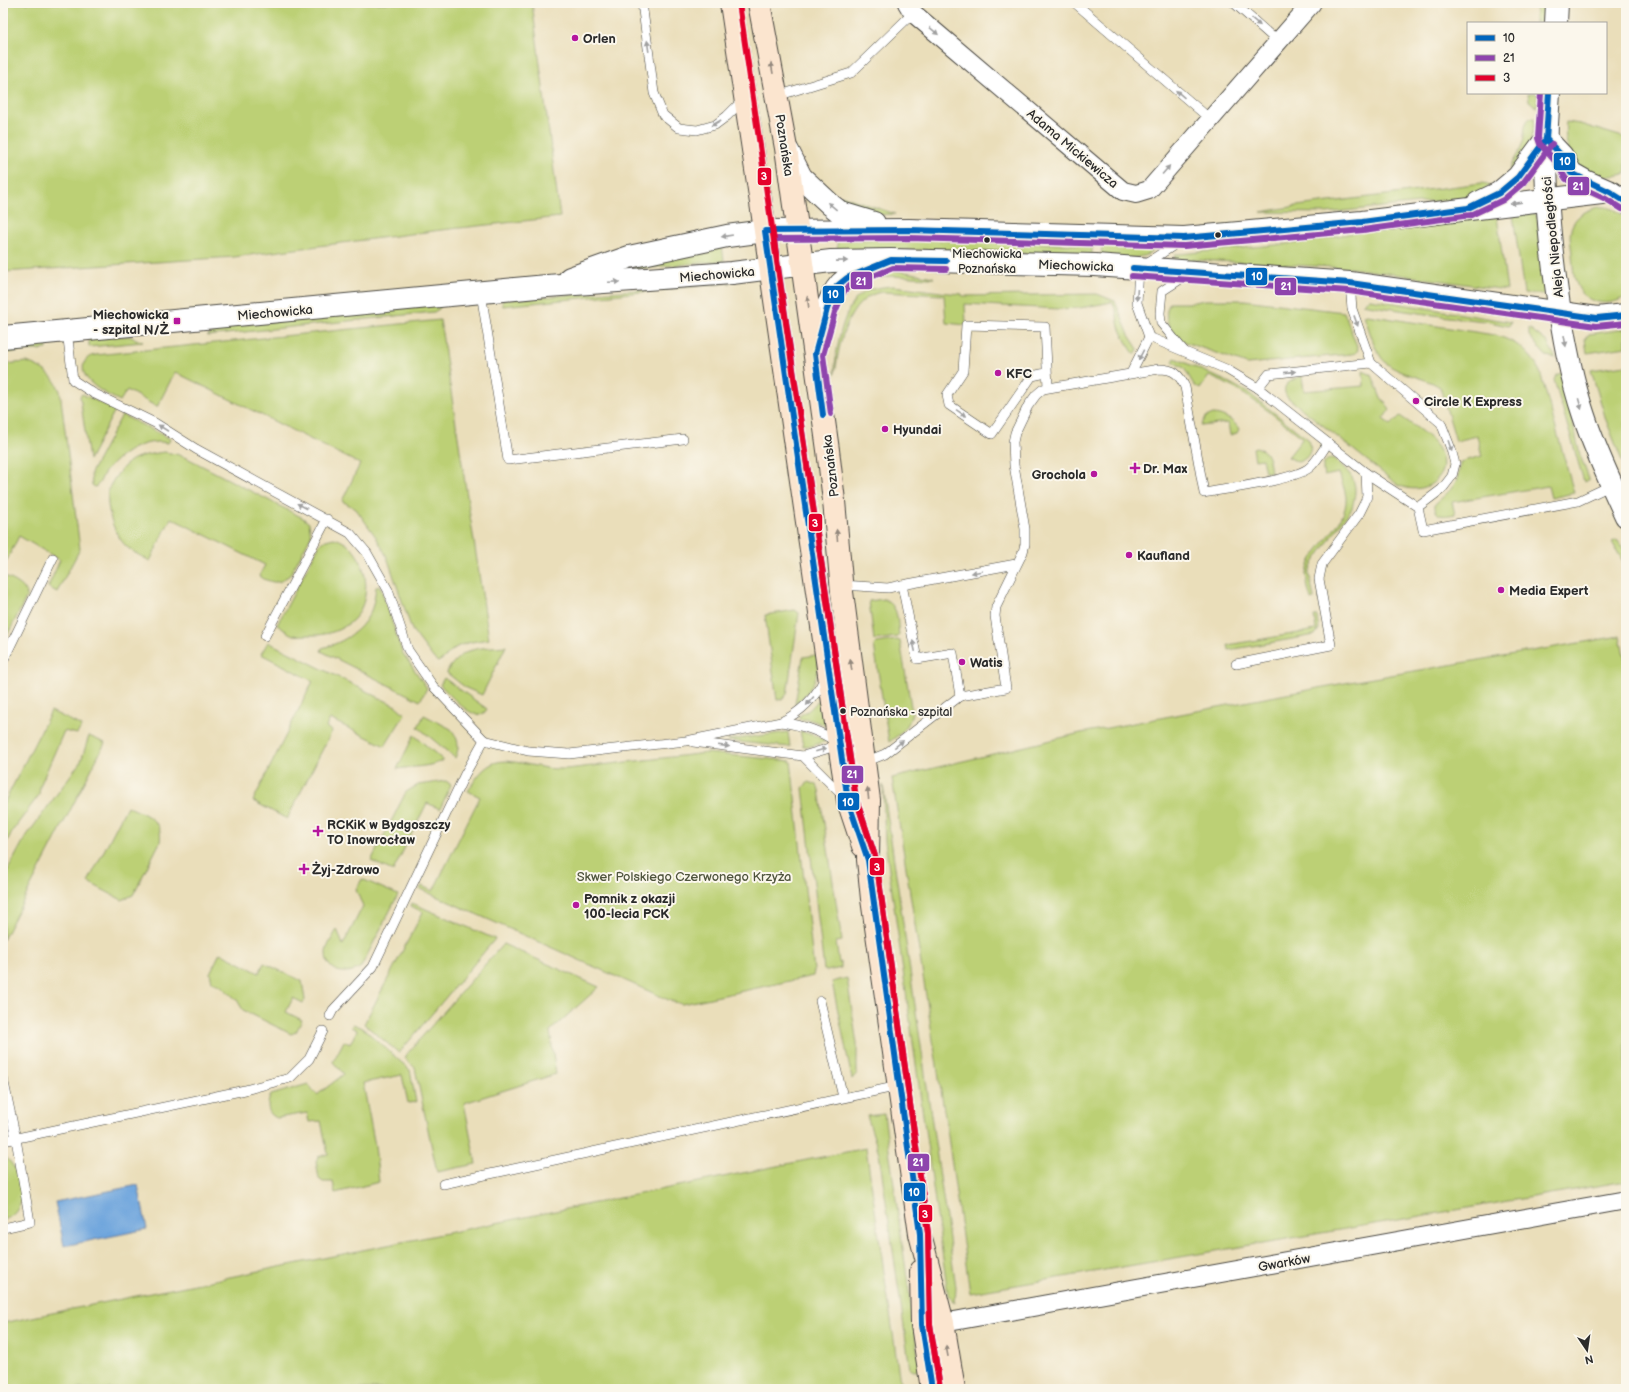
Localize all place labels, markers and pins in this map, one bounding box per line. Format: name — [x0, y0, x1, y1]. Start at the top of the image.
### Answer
place label: Orlen — [583, 31, 616, 47]
marker: Orlen — [570, 33, 580, 43]
unlabelled marker — [1213, 230, 1223, 240]
marker: Miechowicka Poznańska — [982, 235, 992, 245]
place label: Miechowicka Poznańska — [952, 247, 1022, 277]
place label: Miechowicka - szpital N/Ż — [93, 307, 170, 338]
marker: Miechowicka - szpital N/Ż — [172, 316, 182, 326]
place label: KFC — [1006, 366, 1032, 382]
marker: KFC — [993, 368, 1003, 378]
place label: Circle K Express — [1424, 394, 1522, 410]
marker: Circle K Express — [1411, 396, 1421, 406]
place label: Hyundai — [893, 422, 941, 438]
marker: Hyundai — [880, 424, 890, 434]
place label: Dr. Max — [1143, 461, 1187, 477]
marker: Dr. Max — [1130, 463, 1140, 473]
place label: Grochola — [1032, 467, 1086, 483]
marker: Grochola — [1089, 469, 1099, 479]
place label: Kaufland — [1137, 548, 1190, 564]
marker: Kaufland — [1124, 550, 1134, 560]
place label: Media Expert — [1509, 583, 1589, 599]
marker: Media Expert — [1496, 585, 1506, 595]
place label: Watis — [970, 655, 1003, 671]
marker: Watis — [957, 657, 967, 667]
place label: Poznańska - szpital — [850, 705, 952, 720]
marker: Poznańska - szpital — [838, 706, 848, 716]
place label: RCKiK w Bydgoszczy TO Inowrocław — [327, 817, 451, 848]
marker: RCKiK w Bydgoszczy TO Inowrocław — [312, 825, 324, 837]
place label: Żyj-Zdrowo — [312, 861, 379, 878]
marker: Żyj-Zdrowo — [299, 864, 309, 874]
place label: Pomnik z okazji 100-lecia PCK — [584, 891, 675, 922]
marker: Pomnik z okazji 100-lecia PCK — [571, 900, 581, 910]

